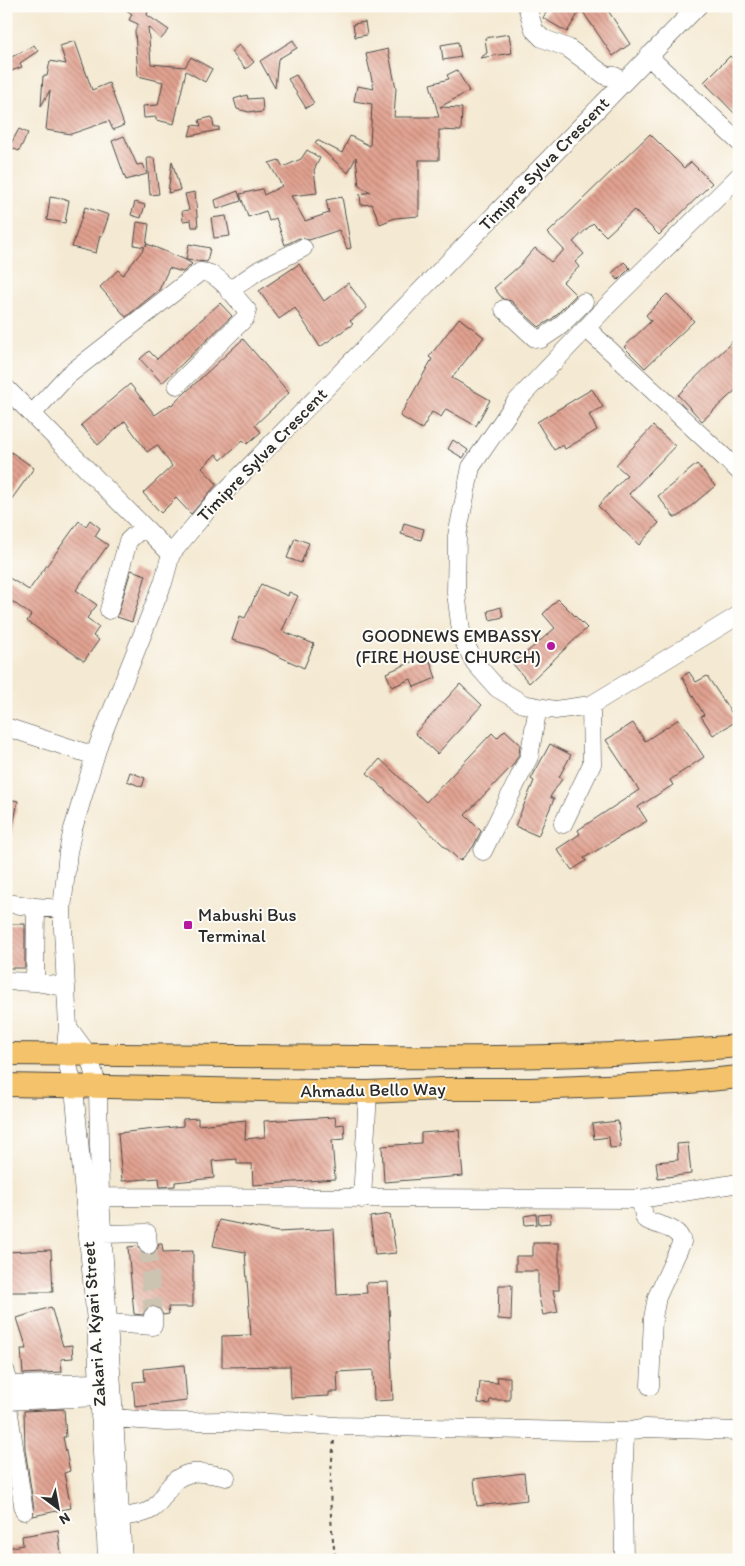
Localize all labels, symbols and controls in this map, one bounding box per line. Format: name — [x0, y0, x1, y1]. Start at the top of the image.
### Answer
street label: Timipre Sylva Crescent — [474, 92, 614, 236]
street label: Timipre Sylva Crescent — [192, 383, 332, 527]
place label: GOODNEWS EMBASSY (FIRE HOUSE CHURCH) — [356, 625, 542, 668]
marker: GOODNEWS EMBASSY (FIRE HOUSE CHURCH) — [545, 640, 557, 652]
place label: Mabushi Bus Terminal — [198, 904, 297, 947]
marker: Mabushi Bus Terminal — [182, 919, 194, 931]
street label: Ahmadu Bello Way — [300, 1078, 446, 1102]
street label: Zakari A. Kyari Street — [77, 1240, 111, 1407]
north arrow — [32, 1484, 82, 1534]
text: N — [56, 1509, 73, 1528]

